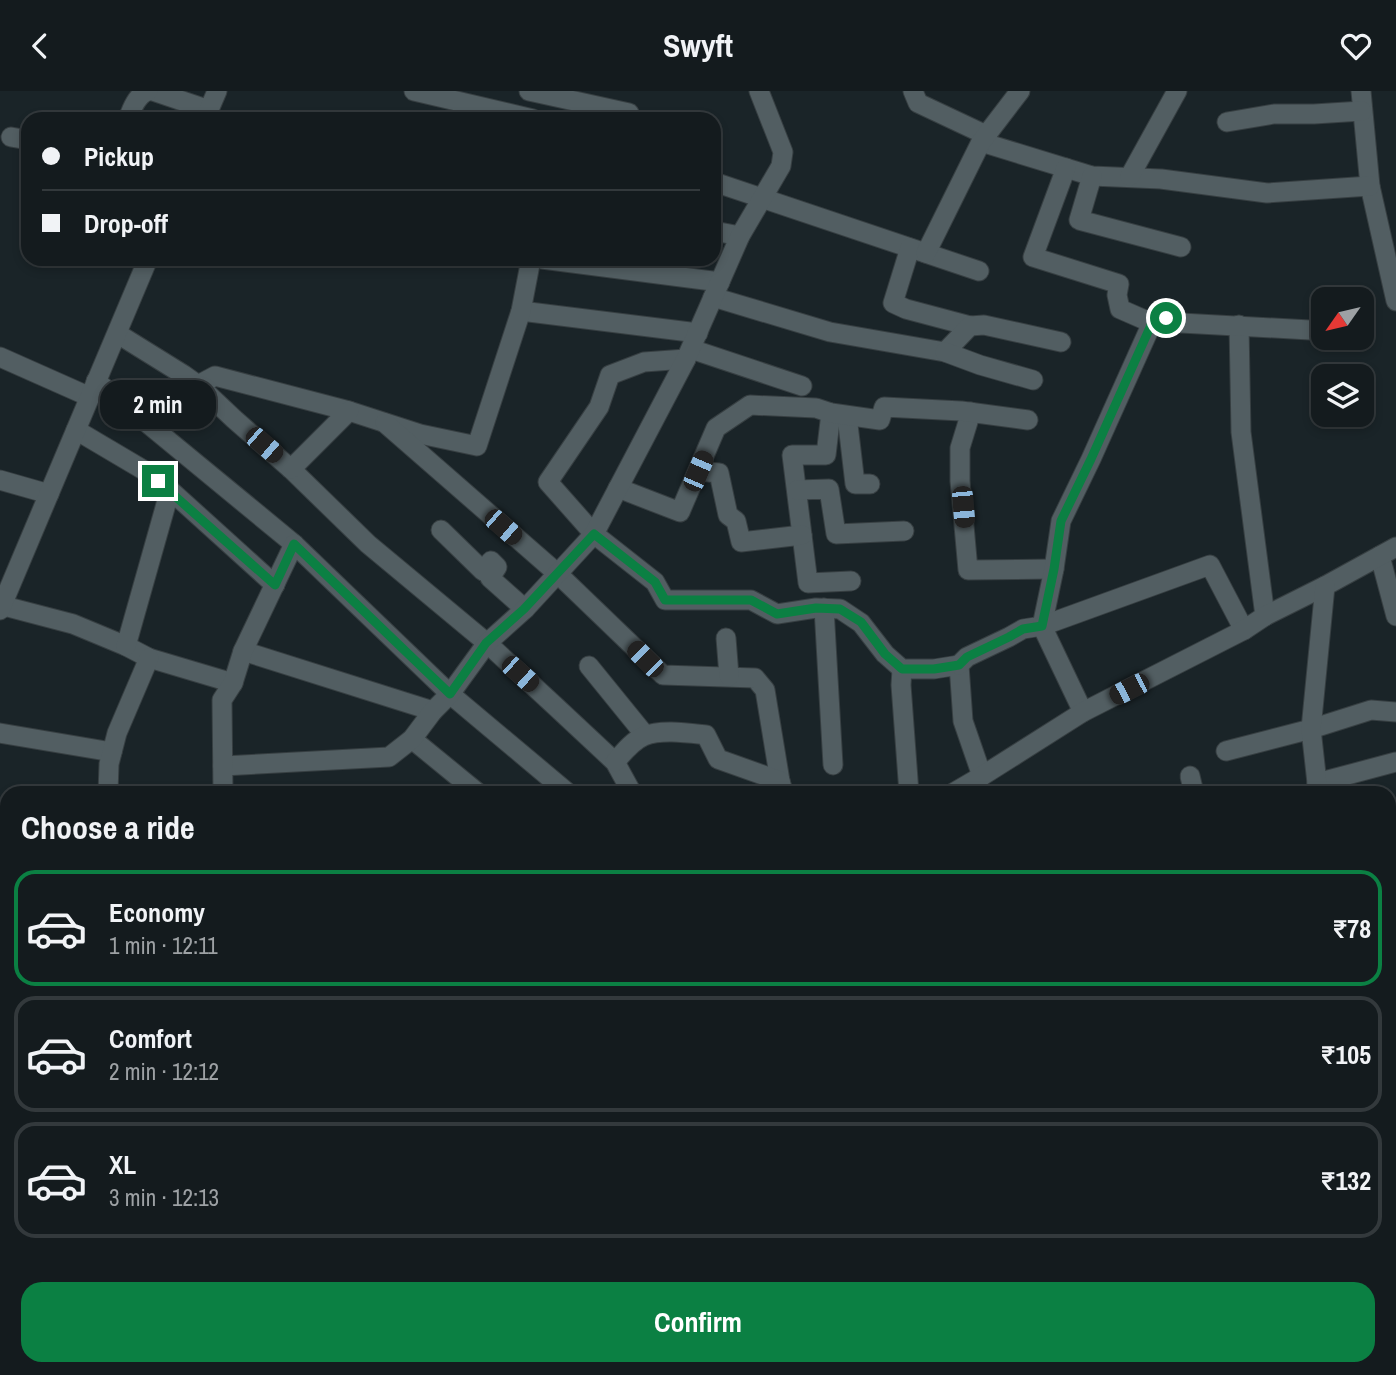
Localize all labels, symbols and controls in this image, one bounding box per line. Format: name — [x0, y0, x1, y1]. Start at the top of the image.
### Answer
text: Swyft — [663, 24, 733, 67]
icon: back — [21, 27, 59, 65]
icon: heart — [1337, 27, 1375, 65]
text: Pickup — [84, 139, 154, 174]
text: Drop-off — [84, 206, 168, 241]
north arrow — [1311, 287, 1374, 350]
map controls — [1311, 287, 1374, 427]
route start — [1150, 302, 1182, 334]
button: layers — [1311, 364, 1374, 427]
callout: 2 min — [100, 379, 216, 429]
text: 2 min — [133, 389, 183, 420]
car — [242, 423, 287, 467]
car — [681, 448, 716, 494]
route end — [142, 465, 174, 497]
car — [951, 485, 976, 529]
car — [481, 505, 526, 549]
car — [623, 637, 668, 681]
car — [498, 652, 543, 696]
car — [1106, 670, 1153, 708]
text: Choose a ride — [21, 806, 195, 849]
text: Economy — [109, 895, 205, 930]
icon: car — [25, 897, 88, 960]
text: ₹78 — [1332, 911, 1371, 946]
text: 1 min · 12:11 — [109, 930, 218, 961]
text: Comfort — [109, 1021, 192, 1056]
icon: car — [25, 1023, 88, 1086]
text: ₹105 — [1320, 1037, 1371, 1072]
text: 2 min · 12:12 — [109, 1056, 219, 1087]
text: XL — [109, 1147, 136, 1182]
icon: car — [25, 1149, 88, 1212]
text: ₹132 — [1320, 1163, 1371, 1198]
text: 3 min · 12:13 — [109, 1182, 219, 1213]
button: Confirm — [21, 1282, 1375, 1362]

